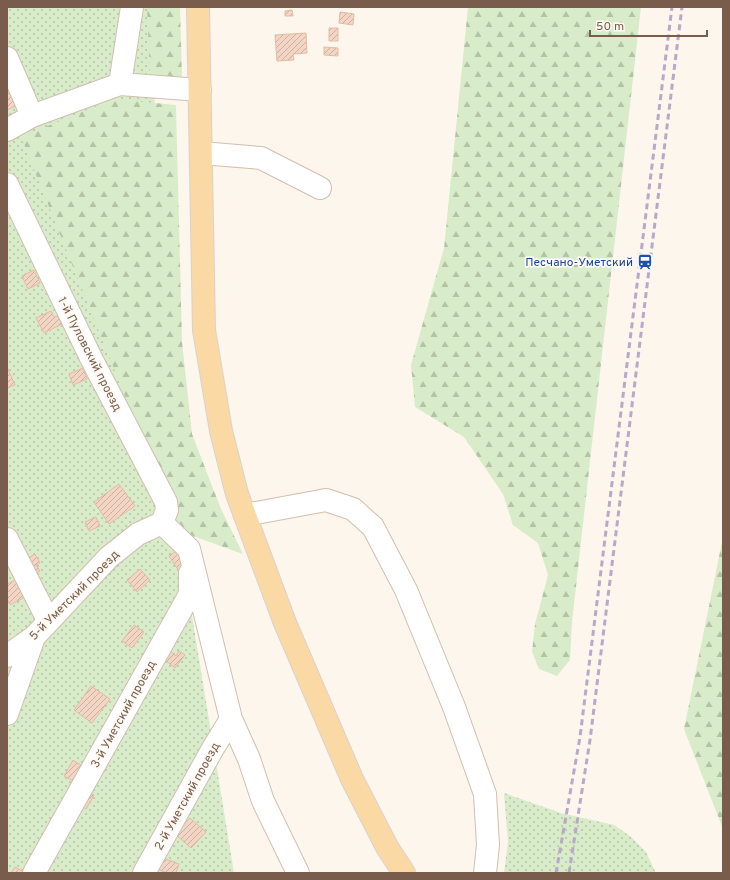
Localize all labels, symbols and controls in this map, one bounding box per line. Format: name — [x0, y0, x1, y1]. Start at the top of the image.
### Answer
scale bar — [590, 12, 707, 38]
text: 50 m — [596, 19, 624, 35]
station icon: Песчано-Уметский — [636, 253, 654, 271]
place label: Песчано-Уметский — [525, 255, 633, 271]
street label: 1-й Пуловский проезд — [53, 294, 125, 415]
street label: 5-й Уметский проезд — [26, 547, 123, 644]
street label: 3-й Уметский проезд — [88, 658, 160, 771]
street label: 2-й Уметский проезд — [151, 740, 224, 853]

